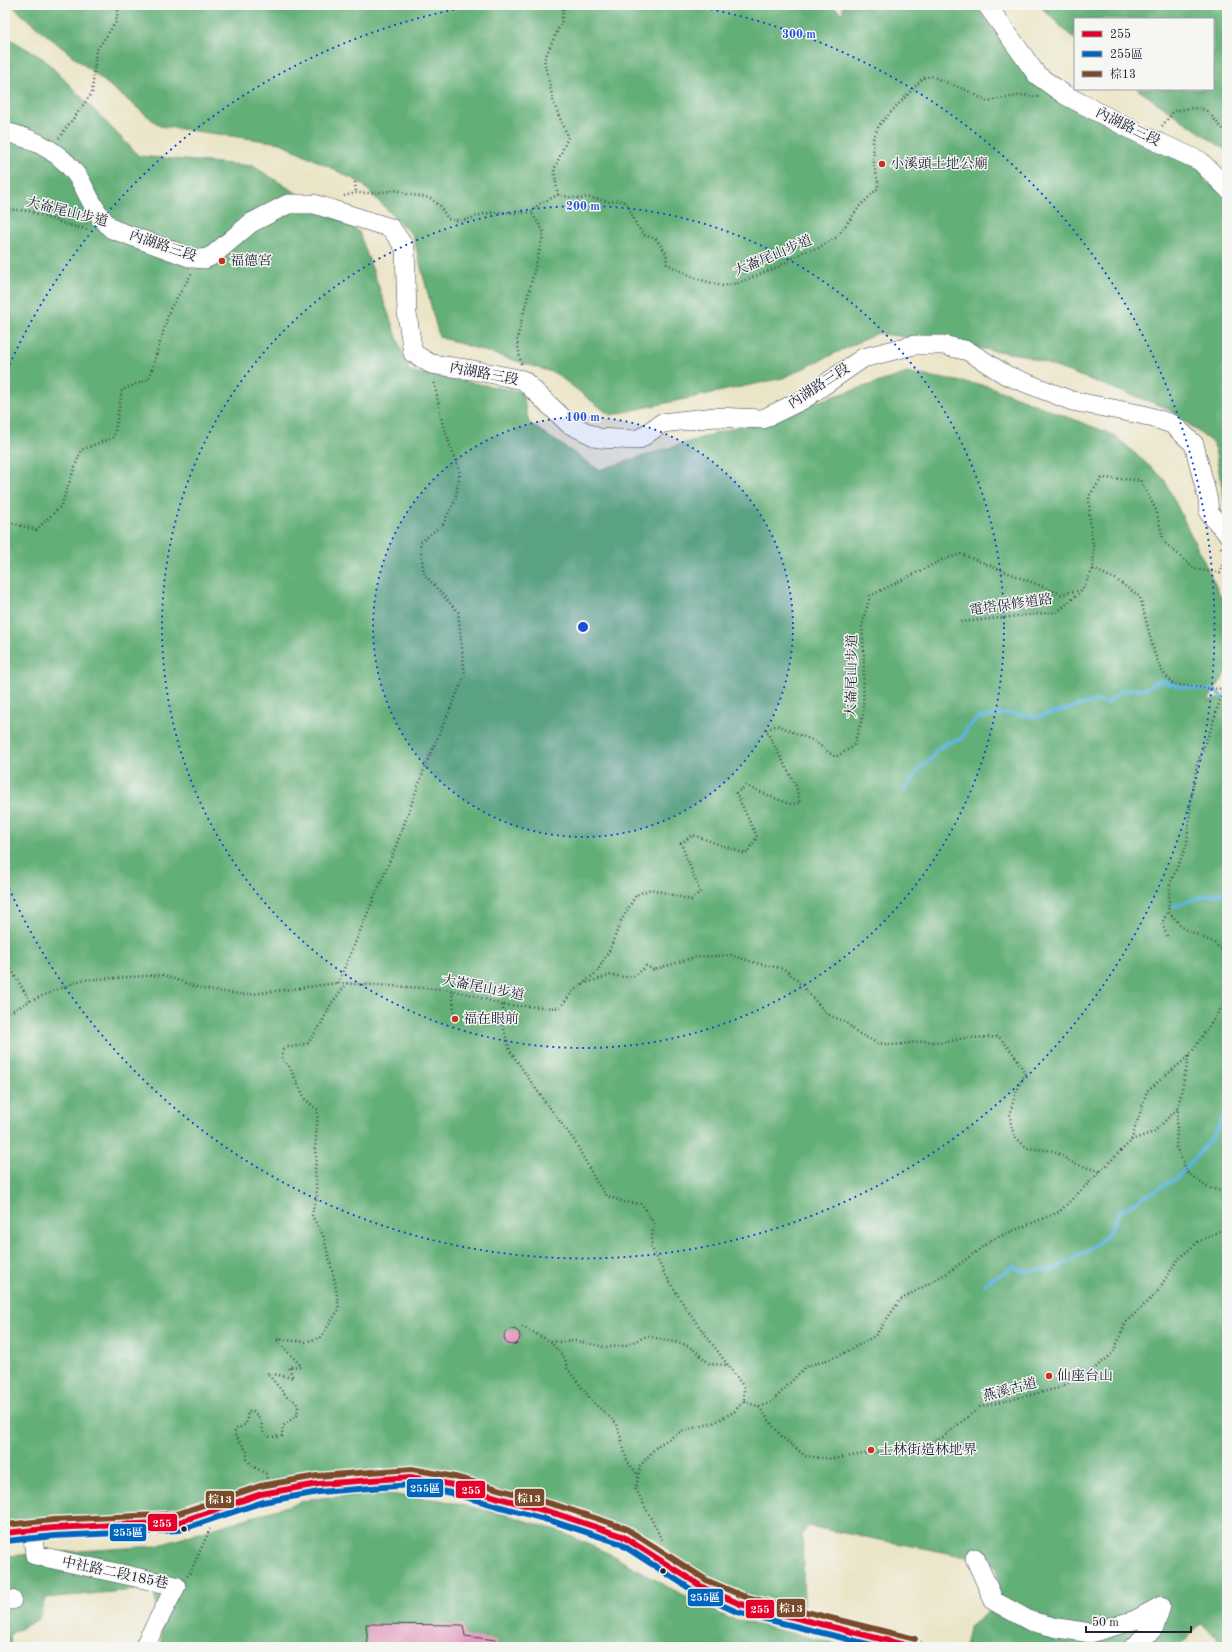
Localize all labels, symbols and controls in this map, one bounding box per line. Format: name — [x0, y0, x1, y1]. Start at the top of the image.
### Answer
legend — [1074, 18, 1214, 90]
text: 255 — [1110, 28, 1131, 41]
text: 300 m — [782, 29, 816, 41]
text: 255區 — [1110, 48, 1143, 61]
text: 棕13 — [1110, 67, 1136, 81]
street label: 內湖路三段 — [1093, 104, 1163, 149]
place label: 小溪頭土地公廟 — [890, 156, 988, 171]
marker: 小溪頭土地公廟 — [877, 159, 887, 169]
street label: 大崙尾山步道 — [25, 194, 110, 229]
text: 200 m — [566, 201, 600, 213]
street label: 內湖路三段 — [128, 227, 199, 264]
street label: 大崙尾山步道 — [731, 232, 814, 279]
place label: 福德宮 — [230, 253, 272, 268]
marker: 福德宮 — [217, 256, 227, 266]
street label: 內湖路三段 — [448, 359, 520, 388]
street label: 內湖路三段 — [785, 360, 852, 411]
text: 100 m — [566, 412, 600, 424]
street label: 電塔保修道路 — [968, 591, 1054, 618]
centre of rings — [576, 620, 590, 634]
street label: 大崙尾山步道 — [843, 634, 860, 718]
street label: 大崙尾山步道 — [440, 972, 526, 1003]
place label: 福在眼前 — [463, 1011, 519, 1026]
marker: 福在眼前 — [450, 1014, 460, 1024]
place label: 仙座台山 — [1057, 1368, 1113, 1383]
marker: 仙座台山 — [1044, 1371, 1054, 1381]
street label: 燕溪古道 — [981, 1375, 1039, 1404]
place label: 士林街造林地界 — [879, 1442, 977, 1457]
marker: 士林街造林地界 — [866, 1445, 876, 1455]
line badge: 255區 — [406, 1478, 444, 1498]
line badge: 255 — [455, 1480, 486, 1499]
text: 255區 — [410, 1482, 440, 1495]
text: 255 — [461, 1486, 481, 1497]
line badge: 棕13 — [514, 1488, 545, 1507]
line badge: 棕13 — [205, 1490, 235, 1509]
text: 棕13 — [517, 1492, 541, 1505]
text: 棕13 — [208, 1493, 232, 1506]
line badge: 255 — [147, 1513, 178, 1532]
text: 255 — [152, 1519, 172, 1530]
line badge: 255區 — [109, 1523, 147, 1542]
unlabelled marker — [179, 1524, 189, 1534]
text: 255區 — [113, 1526, 143, 1539]
street label: 中社路二段185巷 — [61, 1554, 170, 1591]
unlabelled marker — [658, 1566, 668, 1576]
line badge: 255區 — [687, 1588, 724, 1607]
text: 255區 — [690, 1591, 720, 1604]
line badge: 棕13 — [776, 1598, 806, 1618]
line badge: 255 — [745, 1599, 775, 1619]
text: 棕13 — [779, 1602, 803, 1615]
text: 255 — [750, 1605, 770, 1616]
scale bar — [1086, 1608, 1191, 1634]
text: 50 m — [1092, 1616, 1119, 1629]

